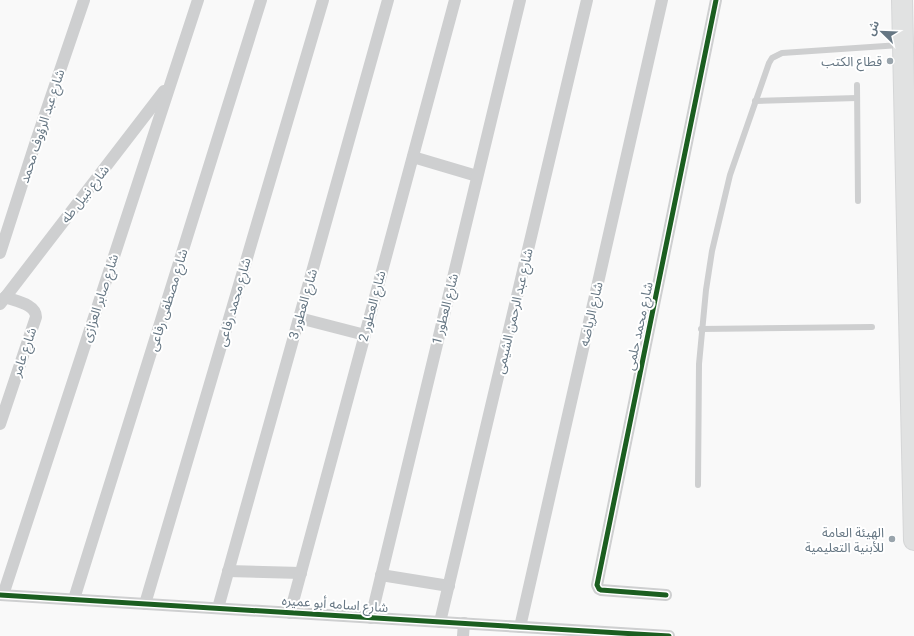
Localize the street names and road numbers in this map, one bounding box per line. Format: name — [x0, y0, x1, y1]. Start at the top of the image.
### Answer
street label: شارع عبد الرؤوف محمد — [17, 67, 70, 186]
street label: شارع نبيل طه — [58, 162, 115, 228]
street label: شارع مصطفى رفاعى — [145, 247, 194, 354]
street label: شارع عبد الرحمن الشيمى — [492, 247, 539, 376]
street label: شارع صابر العزازى — [79, 252, 124, 345]
street label: شارع محمد رفاعى — [214, 256, 257, 349]
street label: شارع العطور 3 — [286, 267, 323, 342]
street label: شارع العطور 2 — [355, 269, 392, 344]
street label: شارع العطور 1 — [429, 272, 464, 347]
street label: شارع الرياضه — [576, 280, 609, 348]
street label: شارع محمد حلمى — [622, 280, 659, 372]
street label: شارع عامر — [8, 326, 42, 380]
street label: شارع اسامه أبو عميره — [281, 592, 389, 618]

